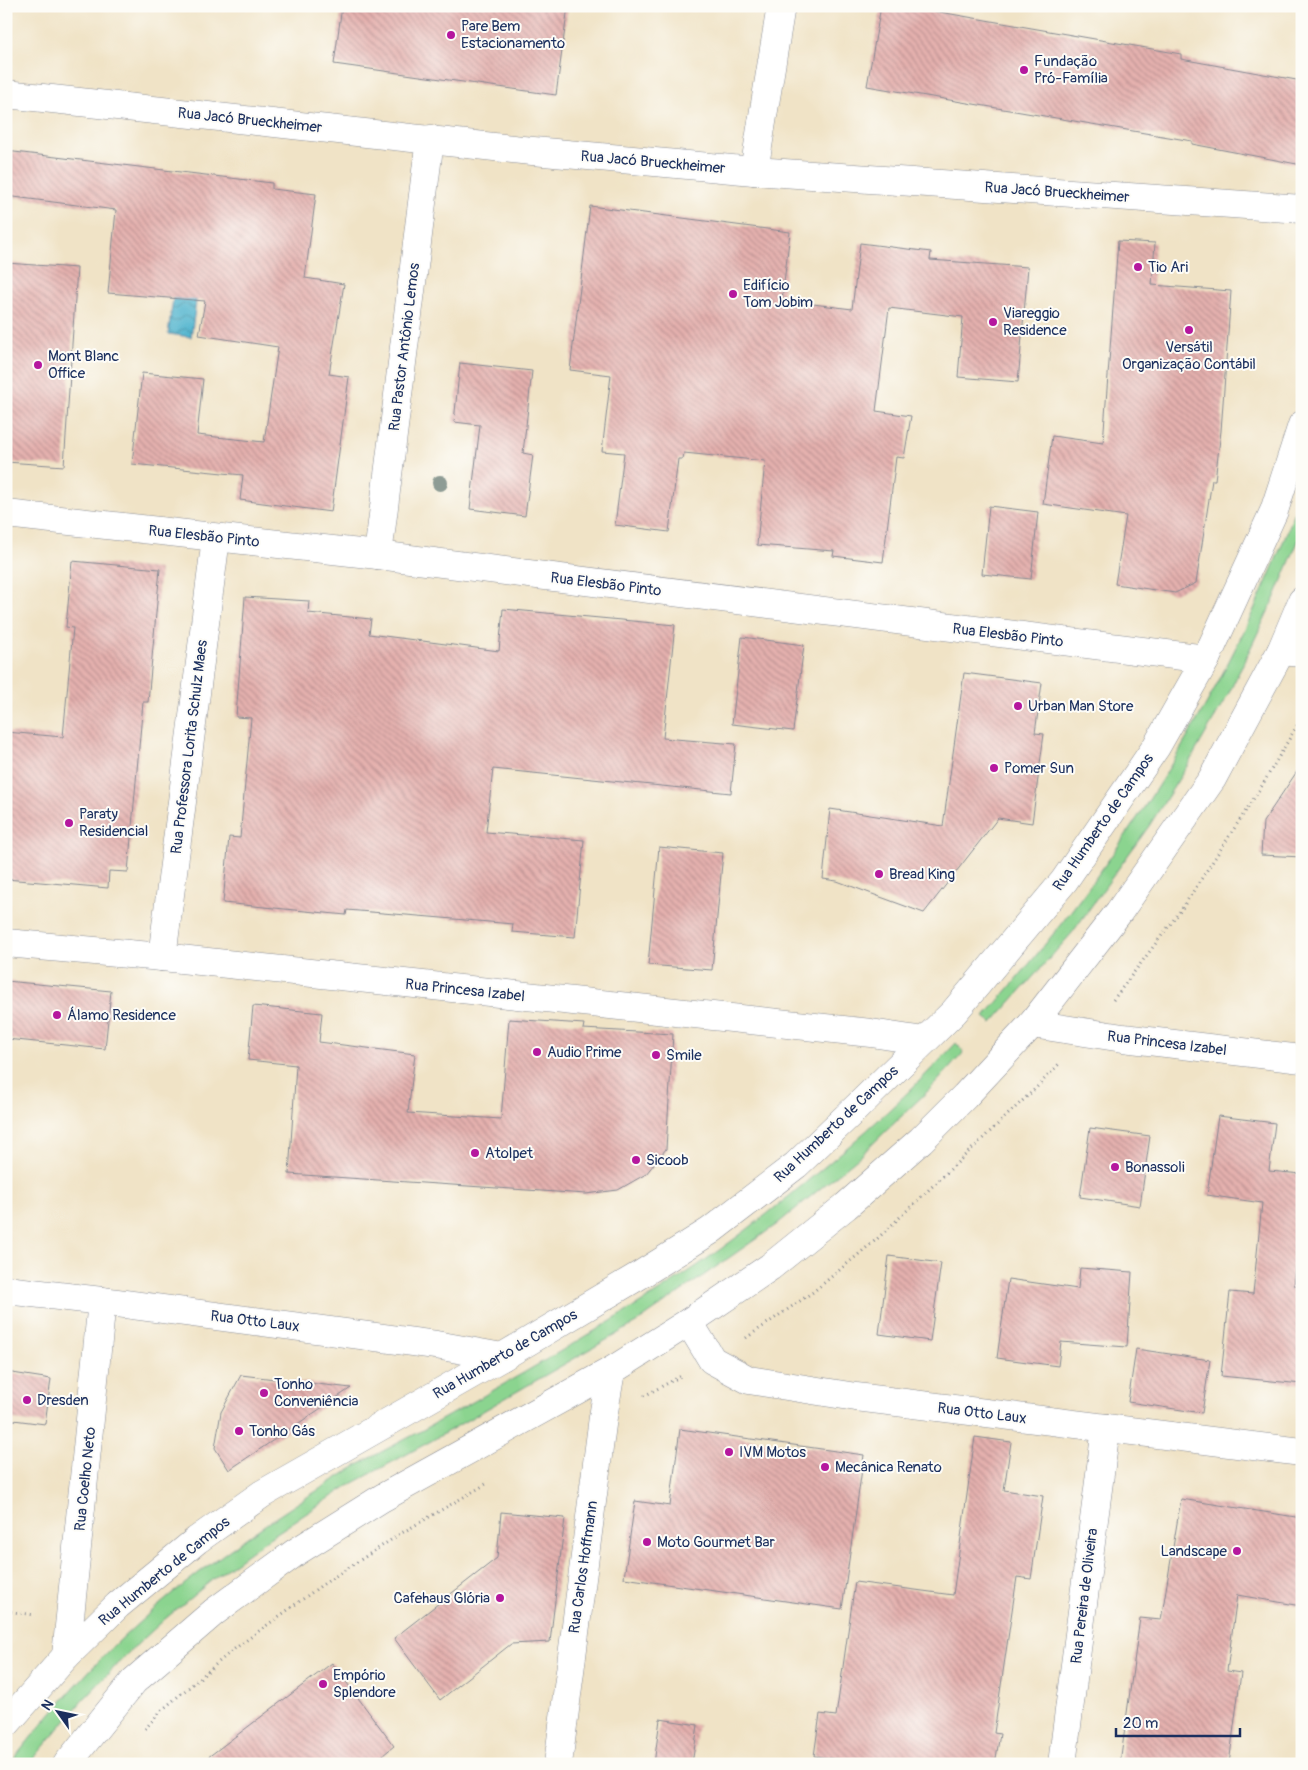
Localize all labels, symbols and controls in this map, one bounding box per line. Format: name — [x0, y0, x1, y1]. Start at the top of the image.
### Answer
place label: Pare Bem Estacionamento — [461, 17, 565, 53]
marker: Pare Bem Estacionamento — [445, 29, 457, 41]
place label: Fundação Pró-Família — [1034, 52, 1108, 88]
marker: Fundação Pró-Família — [1018, 64, 1030, 76]
street label: Rua Jacó Brueckheimer — [177, 103, 324, 138]
street label: Rua Jacó Brueckheimer — [580, 147, 727, 178]
street label: Rua Jacó Brueckheimer — [984, 178, 1131, 207]
place label: Tio Ari — [1148, 258, 1188, 277]
marker: Tio Ari — [1132, 261, 1144, 273]
street label: Rua Pastor Antônio Lemos — [385, 262, 424, 432]
place label: Edifício Tom Jobim — [743, 276, 813, 312]
marker: Edifício Tom Jobim — [727, 288, 739, 300]
place label: Viareggio Residence — [1003, 304, 1067, 340]
marker: Viareggio Residence — [987, 316, 999, 328]
marker: Versátil Organização Contábil — [1183, 324, 1195, 336]
place label: Versátil Organização Contábil — [1122, 338, 1256, 374]
place label: Mont Blanc Office — [48, 347, 119, 383]
marker: Mont Blanc Office — [32, 359, 44, 371]
street label: Rua Elesbão Pinto — [147, 521, 260, 552]
street label: Rua Elesbão Pinto — [549, 568, 662, 601]
street label: Rua Elesbão Pinto — [951, 619, 1064, 652]
street label: Rua Professora Lorita Schulz Maes — [167, 639, 212, 855]
place label: Urban Man Store — [1028, 697, 1134, 716]
marker: Urban Man Store — [1012, 700, 1024, 712]
street label: Rua Humberto de Campos — [1049, 750, 1158, 895]
place label: Pomer Sun — [1004, 759, 1074, 778]
marker: Pomer Sun — [988, 762, 1000, 774]
place label: Paraty Residencial — [79, 805, 148, 841]
marker: Paraty Residencial — [63, 817, 75, 829]
place label: Bread King — [889, 865, 955, 884]
marker: Bread King — [873, 868, 885, 880]
street label: Rua Princesa Izabel — [404, 975, 526, 1006]
place label: Álamo Residence — [67, 1006, 176, 1025]
marker: Álamo Residence — [51, 1009, 63, 1021]
street label: Rua Princesa Izabel — [1106, 1027, 1228, 1060]
place label: Audio Prime — [547, 1043, 622, 1062]
marker: Audio Prime — [531, 1046, 543, 1058]
place label: Smile — [666, 1046, 702, 1065]
marker: Smile — [650, 1049, 662, 1061]
street label: Rua Humberto de Campos — [770, 1062, 903, 1187]
place label: Atolpet — [485, 1144, 534, 1163]
marker: Atolpet — [469, 1147, 481, 1159]
place label: Sicoob — [646, 1151, 689, 1170]
marker: Sicoob — [630, 1154, 642, 1166]
place label: Bonassoli — [1125, 1158, 1185, 1177]
marker: Bonassoli — [1109, 1161, 1121, 1173]
street label: Rua Humberto de Campos — [430, 1305, 581, 1404]
street label: Rua Otto Laux — [209, 1307, 301, 1336]
place label: Tonho Conveniência — [274, 1375, 358, 1411]
marker: Tonho Conveniência — [258, 1387, 270, 1399]
place label: Dresden — [37, 1391, 89, 1410]
marker: Dresden — [21, 1394, 33, 1406]
street label: Rua Otto Laux — [936, 1399, 1028, 1428]
place label: Tonho Gás — [249, 1422, 315, 1441]
marker: Tonho Gás — [233, 1425, 245, 1437]
street label: Rua Coelho Neto — [71, 1426, 100, 1532]
place label: IVM Motos — [739, 1443, 806, 1462]
marker: IVM Motos — [723, 1446, 735, 1458]
place label: Mecânica Renato — [835, 1458, 942, 1477]
marker: Mecânica Renato — [819, 1461, 831, 1473]
street label: Rua Carlos Hoffmann — [565, 1499, 602, 1635]
street label: Rua Humberto de Campos — [95, 1512, 234, 1630]
street label: Rua Pereira de Oliveira — [1067, 1527, 1102, 1665]
place label: Moto Gourmet Bar — [657, 1533, 776, 1552]
marker: Moto Gourmet Bar — [641, 1536, 653, 1548]
place label: Landscape — [1160, 1542, 1228, 1561]
marker: Landscape — [1231, 1545, 1243, 1557]
place label: Cafehaus Glória — [393, 1589, 490, 1608]
marker: Cafehaus Glória — [494, 1592, 506, 1604]
place label: Empório Splendore — [333, 1666, 396, 1702]
marker: Empório Splendore — [317, 1678, 329, 1690]
north arrow — [32, 1688, 82, 1738]
text: N — [38, 1697, 57, 1714]
scale bar — [1116, 1705, 1239, 1737]
text: 20 m — [1123, 1714, 1158, 1733]

